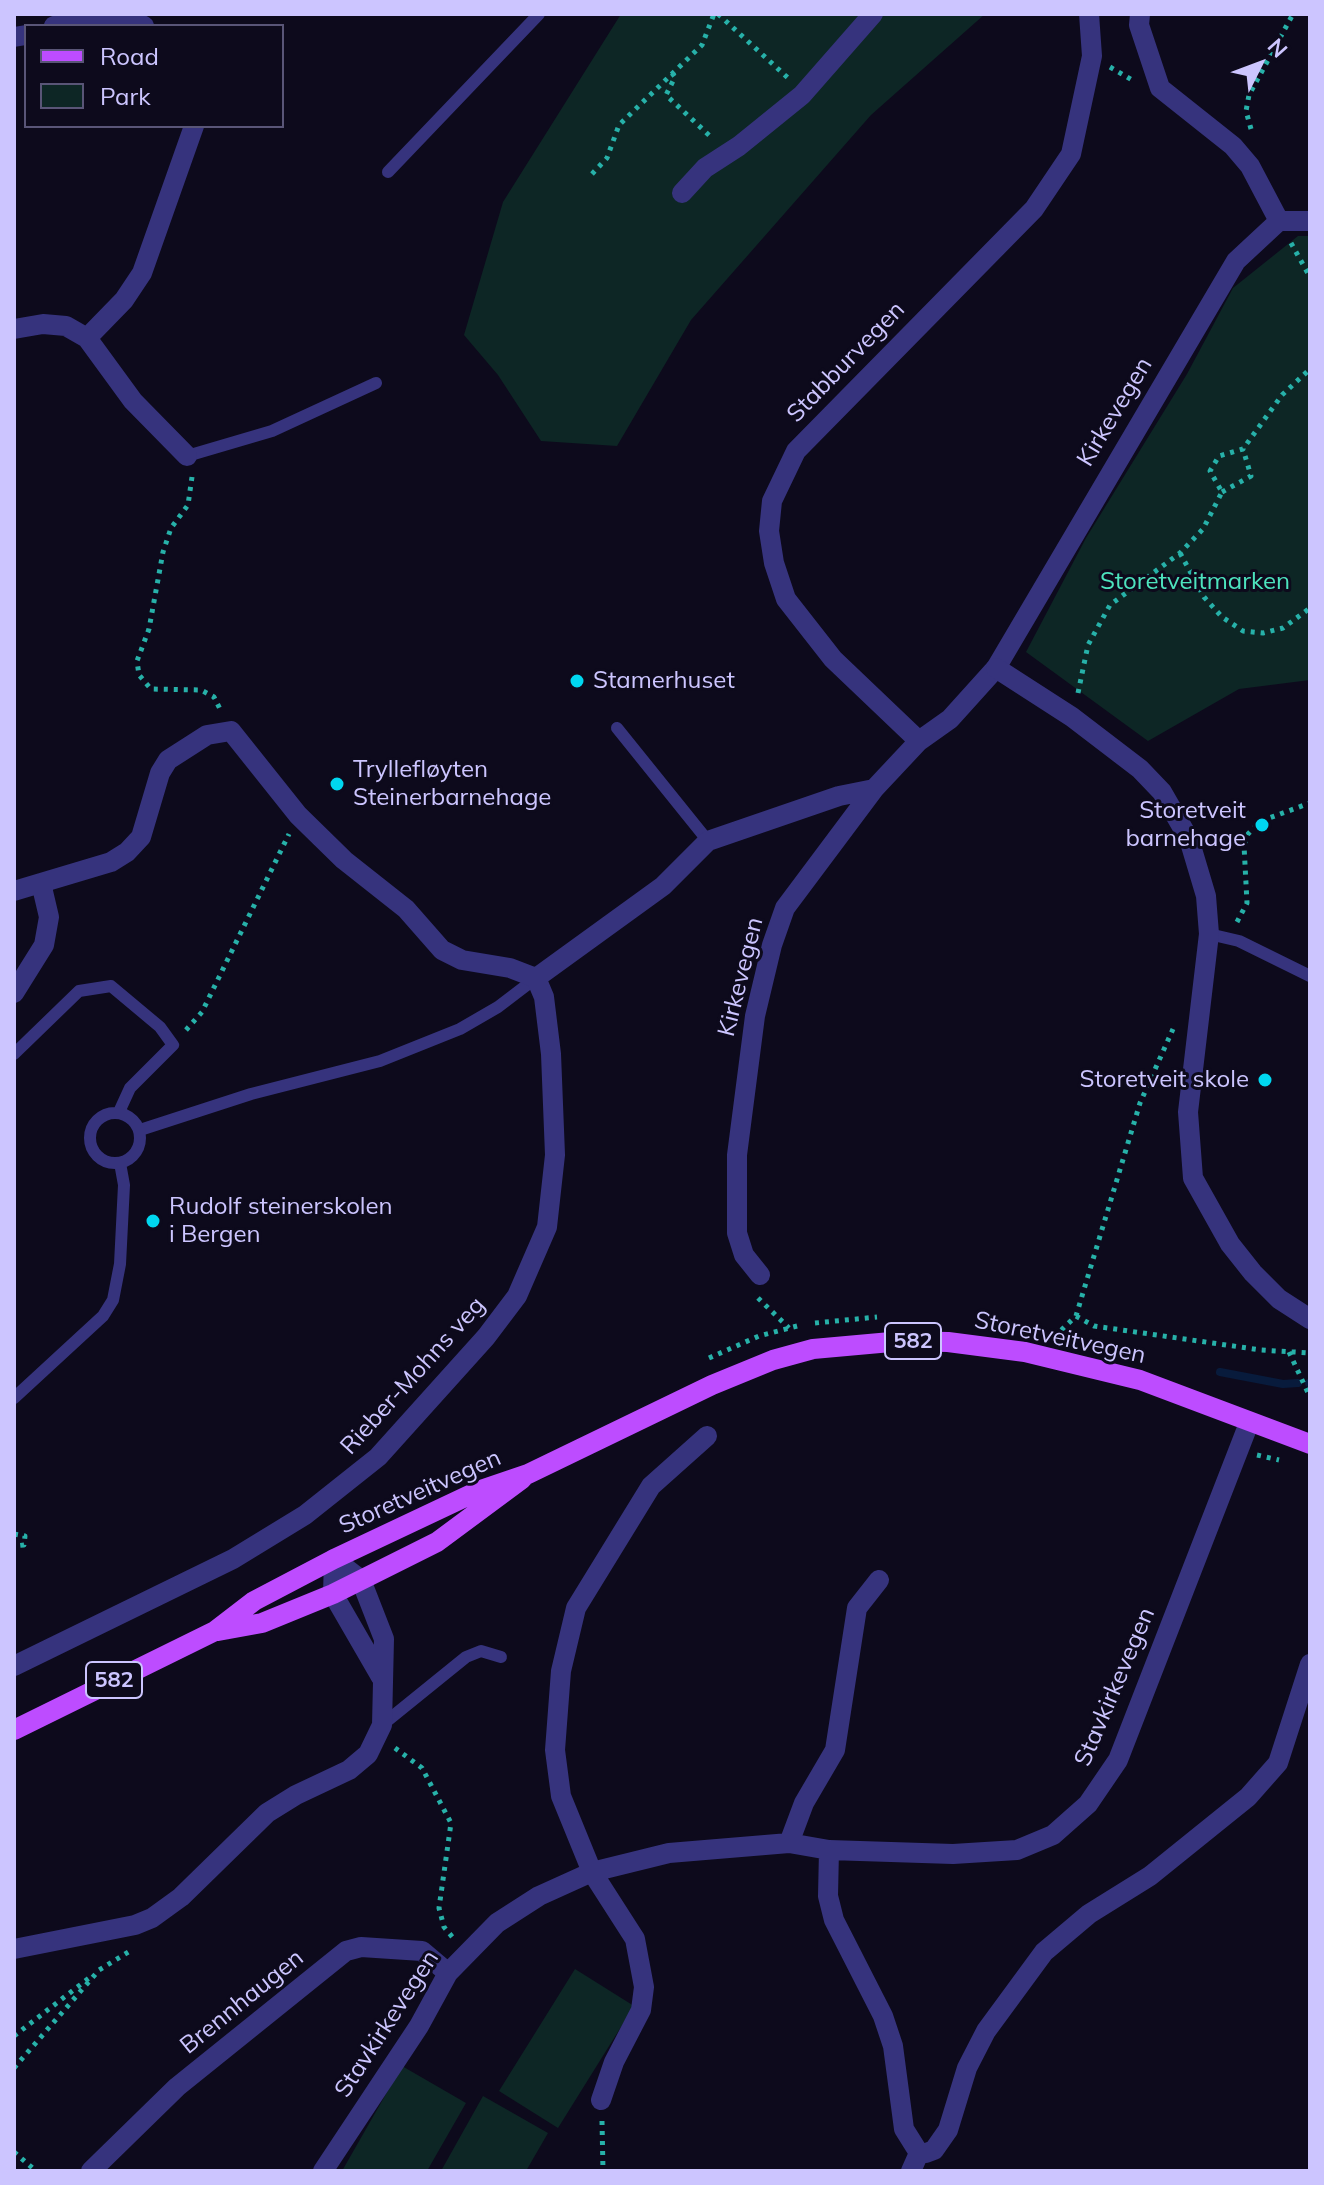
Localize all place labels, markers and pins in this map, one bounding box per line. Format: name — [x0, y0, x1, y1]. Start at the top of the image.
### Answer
place label: Stamerhuset — [593, 667, 735, 695]
marker: Stamerhuset — [568, 672, 586, 690]
place label: Tryllefløyten Steinerbarnehage — [353, 756, 551, 812]
marker: Tryllefløyten Steinerbarnehage — [328, 775, 346, 793]
place label: Storetveit barnehage — [1125, 797, 1246, 853]
marker: Storetveit barnehage — [1253, 816, 1271, 834]
place label: Storetveit skole — [1080, 1066, 1249, 1094]
marker: Storetveit skole — [1256, 1071, 1274, 1089]
place label: Rudolf steinerskolen i Bergen — [169, 1193, 393, 1249]
marker: Rudolf steinerskolen i Bergen — [144, 1212, 162, 1230]

